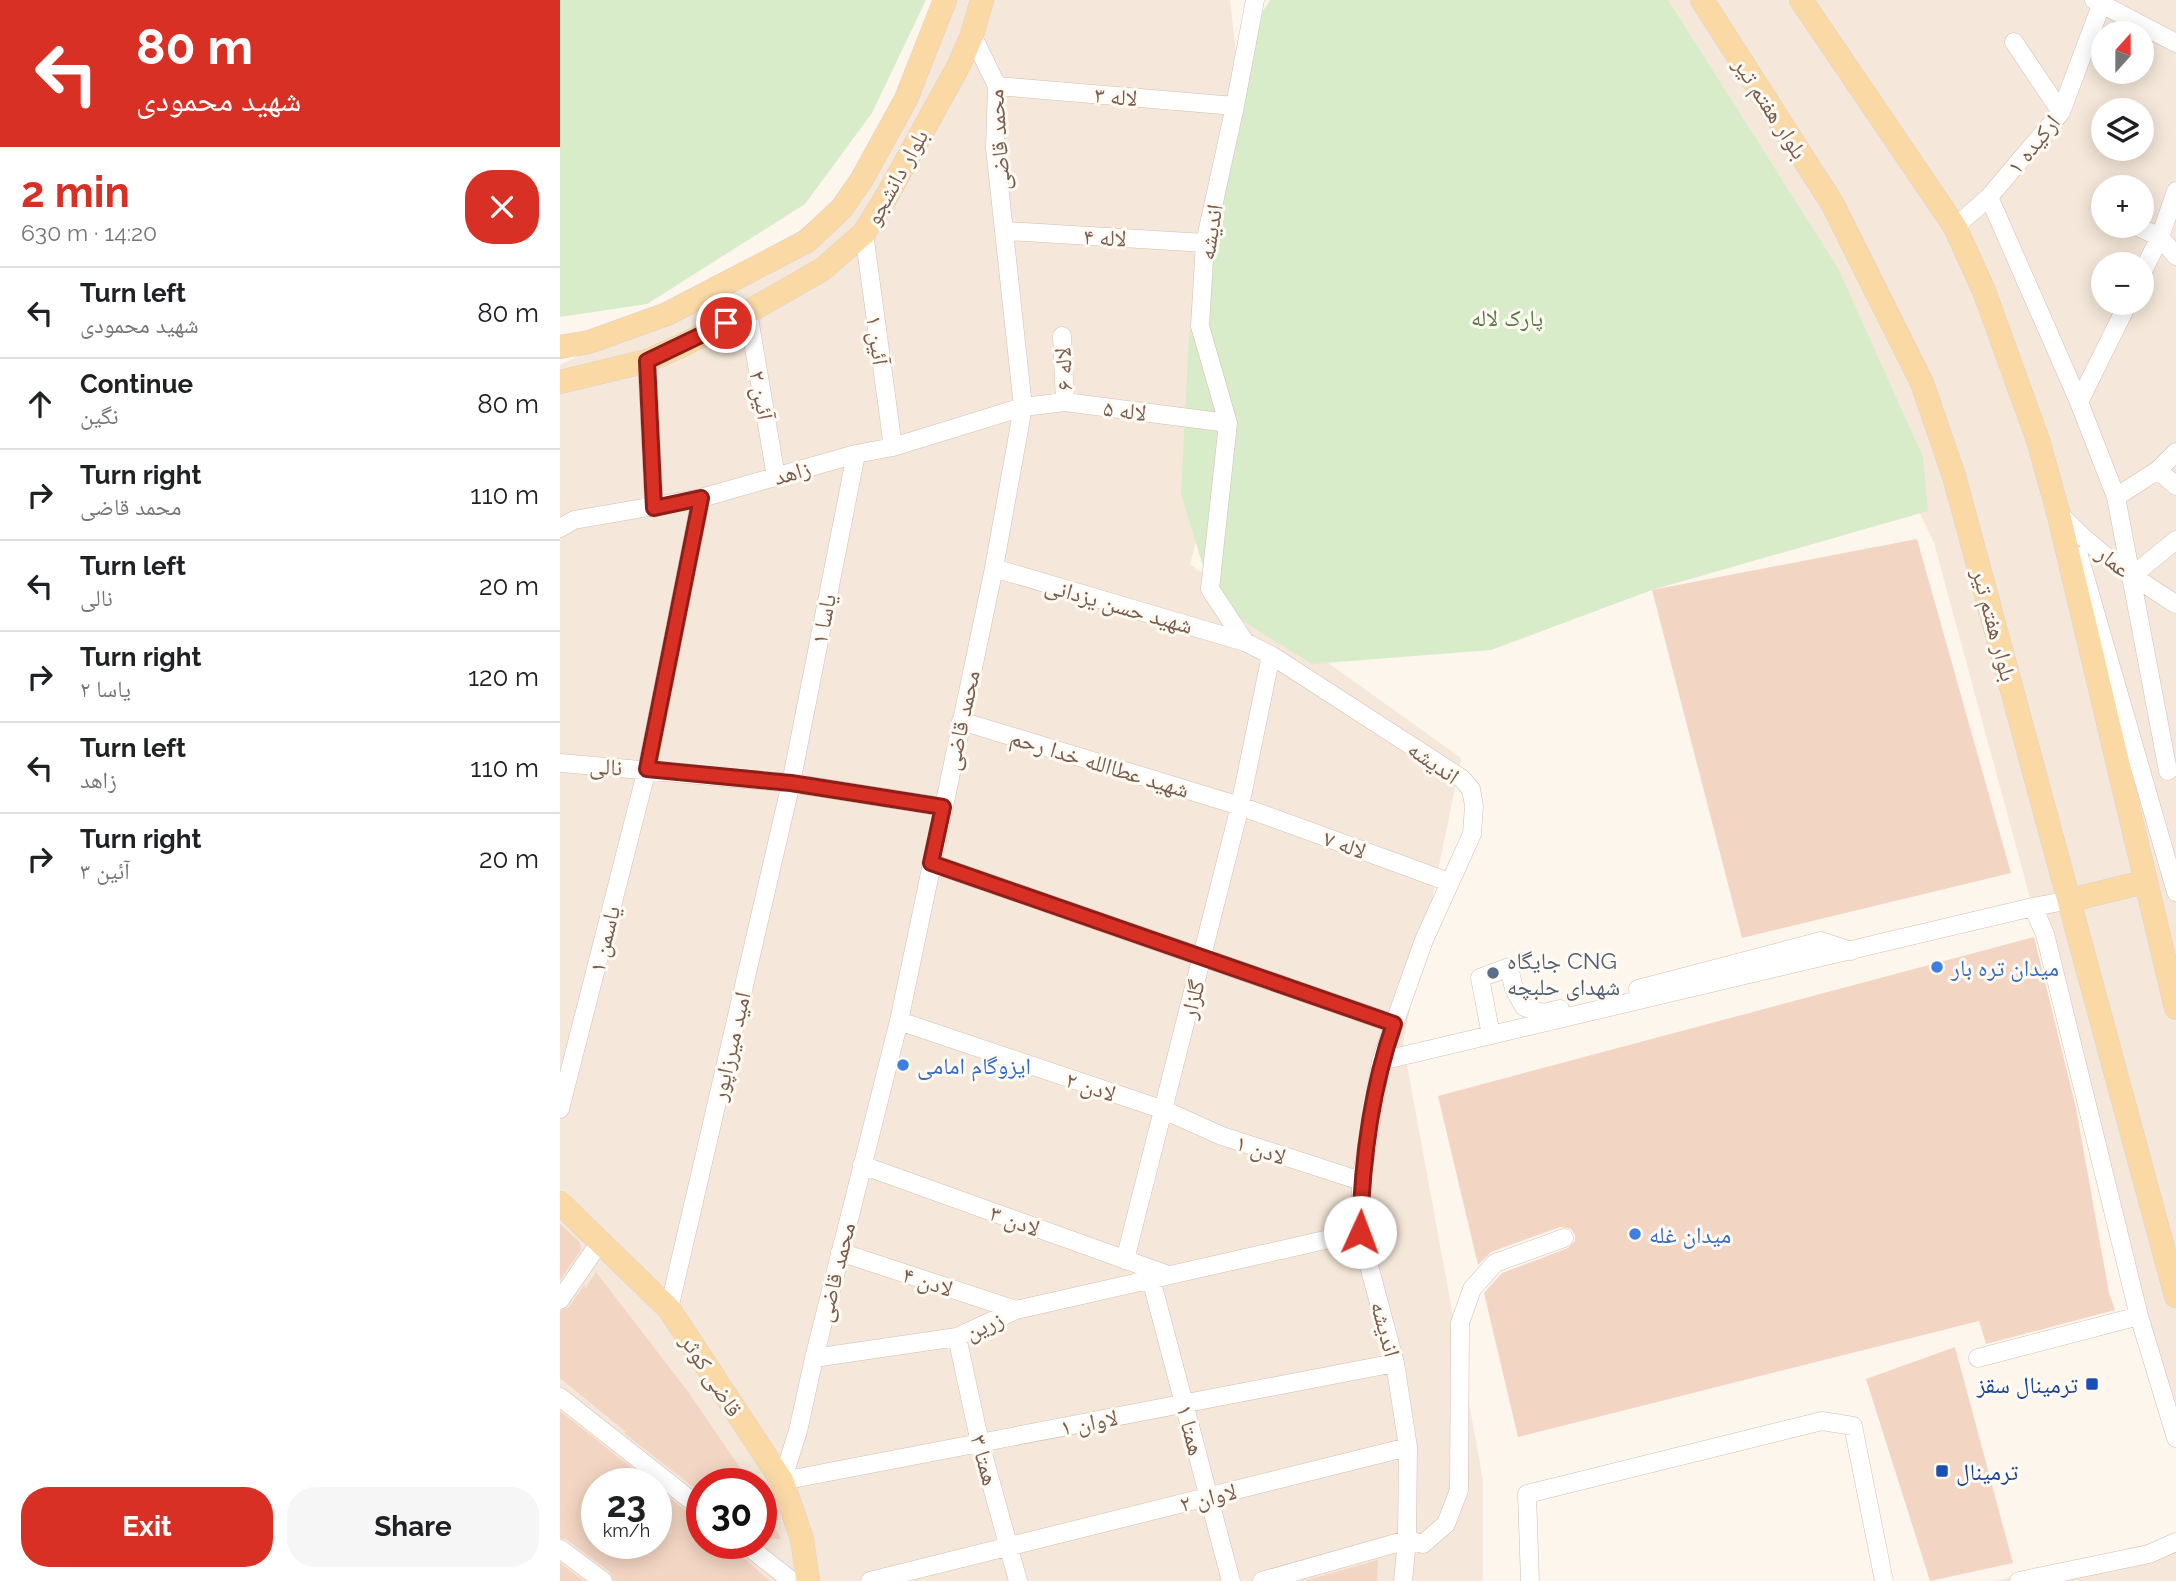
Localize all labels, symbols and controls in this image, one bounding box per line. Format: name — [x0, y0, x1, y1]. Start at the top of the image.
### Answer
text: 80 m — [136, 18, 253, 75]
north arrow — [2091, 21, 2154, 84]
map controls — [2091, 21, 2154, 315]
icon: left — [21, 28, 112, 119]
street label: بلوار هفتم تیر — [1725, 51, 1814, 165]
text: شهید محمودی — [136, 81, 301, 118]
street label: لاله ۳ — [1093, 81, 1139, 111]
street label: محمد قاضی — [981, 88, 1016, 192]
button: layers — [2091, 98, 2154, 161]
street label: ارکیده ۱ — [2001, 109, 2065, 179]
street label: بلوار دانشجو — [859, 124, 934, 230]
text: 2 min — [21, 168, 130, 217]
button: close — [465, 170, 539, 244]
button: + — [2091, 175, 2154, 238]
street label: اندیشه — [1192, 202, 1228, 262]
text: 630 m · 14:20 — [21, 219, 157, 246]
street label: لاله ۴ — [1083, 222, 1127, 252]
button: − — [2091, 252, 2154, 315]
text: Turn left — [80, 278, 186, 308]
pin — [696, 293, 756, 353]
icon: left — [21, 294, 59, 332]
text: 80 m — [477, 298, 539, 328]
icon: arrive — [707, 304, 745, 342]
park label: پارک لاله — [1471, 304, 1543, 332]
text: شهید محمودی — [80, 311, 199, 338]
street label: آئین ۱ — [860, 313, 895, 368]
street label: لاله ۶ — [1048, 347, 1078, 391]
street label: آئین ۲ — [743, 368, 780, 423]
text: Continue — [80, 369, 193, 399]
icon: ahead — [21, 385, 59, 423]
text: 80 m — [477, 389, 539, 419]
street label: لاله ۵ — [1102, 394, 1148, 426]
text: نگین — [80, 402, 119, 429]
street label: زاهد — [771, 454, 813, 490]
text: Turn right — [80, 460, 201, 490]
icon: right — [21, 476, 59, 514]
text: 110 m — [470, 480, 539, 510]
text: محمد قاضی — [80, 493, 181, 520]
street label: عمار — [2091, 539, 2137, 583]
text: Turn left — [80, 551, 186, 581]
street label: بلوار هفتم تیر — [1964, 565, 2023, 685]
icon: left — [21, 567, 59, 605]
text: 20 m — [479, 571, 539, 601]
street label: شهید حسن یزدانی — [1042, 571, 1196, 640]
text: نالی — [80, 584, 113, 611]
street label: یاسا ۱ — [805, 591, 841, 647]
text: Turn right — [80, 642, 201, 672]
icon: right — [21, 658, 59, 696]
text: 120 m — [468, 662, 539, 692]
street label: محمد قاضی — [937, 668, 986, 773]
text: یاسا ۲ — [80, 675, 131, 702]
street label: شهید عطاالله خدا رحم — [1006, 723, 1193, 806]
text: Turn left — [80, 733, 186, 763]
street label: اندیشه — [1403, 735, 1465, 790]
icon: left — [21, 749, 59, 787]
street label: نالی — [589, 751, 623, 782]
text: 110 m — [470, 753, 539, 783]
text: زاهد — [80, 766, 117, 793]
text: Turn right — [80, 824, 201, 854]
street label: لاله ۷ — [1320, 824, 1370, 864]
icon: right — [21, 840, 59, 878]
text: 20 m — [479, 844, 539, 874]
text: آئین ۳ — [80, 857, 130, 884]
street label: یاسمن ۱ — [583, 903, 626, 975]
place label: جایگاه CNG شهدای حلبچه — [1507, 947, 1620, 1001]
place label: میدان تره بار — [1950, 954, 2059, 982]
marker: میدان تره بار — [1929, 959, 1945, 975]
marker: جایگاه CNG شهدای حلبچه — [1485, 965, 1501, 981]
street label: گلزار — [1174, 976, 1210, 1022]
street label: امید میرزاپور — [704, 989, 757, 1104]
place label: ایزوگام امامی — [917, 1052, 1031, 1082]
marker: ایزوگام امامی — [895, 1057, 911, 1073]
street label: لادن ۲ — [1062, 1065, 1119, 1108]
street label: لادن ۱ — [1232, 1128, 1289, 1171]
position arrow — [1323, 1195, 1397, 1269]
street label: لادن ۳ — [986, 1199, 1044, 1242]
street label: محمد قاضی — [810, 1220, 861, 1325]
place label: میدان غله — [1649, 1221, 1731, 1249]
marker: میدان غله — [1627, 1226, 1643, 1242]
street label: لادن ۴ — [899, 1260, 956, 1303]
street label: اندیشه — [1365, 1298, 1406, 1360]
street label: زرین — [961, 1305, 1008, 1346]
street label: قاضی کوثر — [674, 1328, 749, 1422]
place label: ترمینال سقز — [1976, 1371, 2078, 1399]
marker: ترمینال سقز — [2084, 1376, 2100, 1392]
street label: همتا ۱ — [1171, 1402, 1211, 1458]
street label: لاوان ۱ — [1058, 1403, 1120, 1442]
street label: همتا ۳ — [965, 1432, 1005, 1488]
place label: ترمینال — [1956, 1458, 2018, 1486]
marker: ترمینال — [1934, 1463, 1950, 1479]
speed limit sign: 30 — [686, 1468, 777, 1559]
street label: لاوان ۲ — [1177, 1477, 1240, 1518]
text: 23 — [607, 1484, 646, 1525]
button: Exit — [21, 1487, 273, 1567]
button: Share — [287, 1487, 539, 1567]
text: km/h — [603, 1520, 650, 1541]

